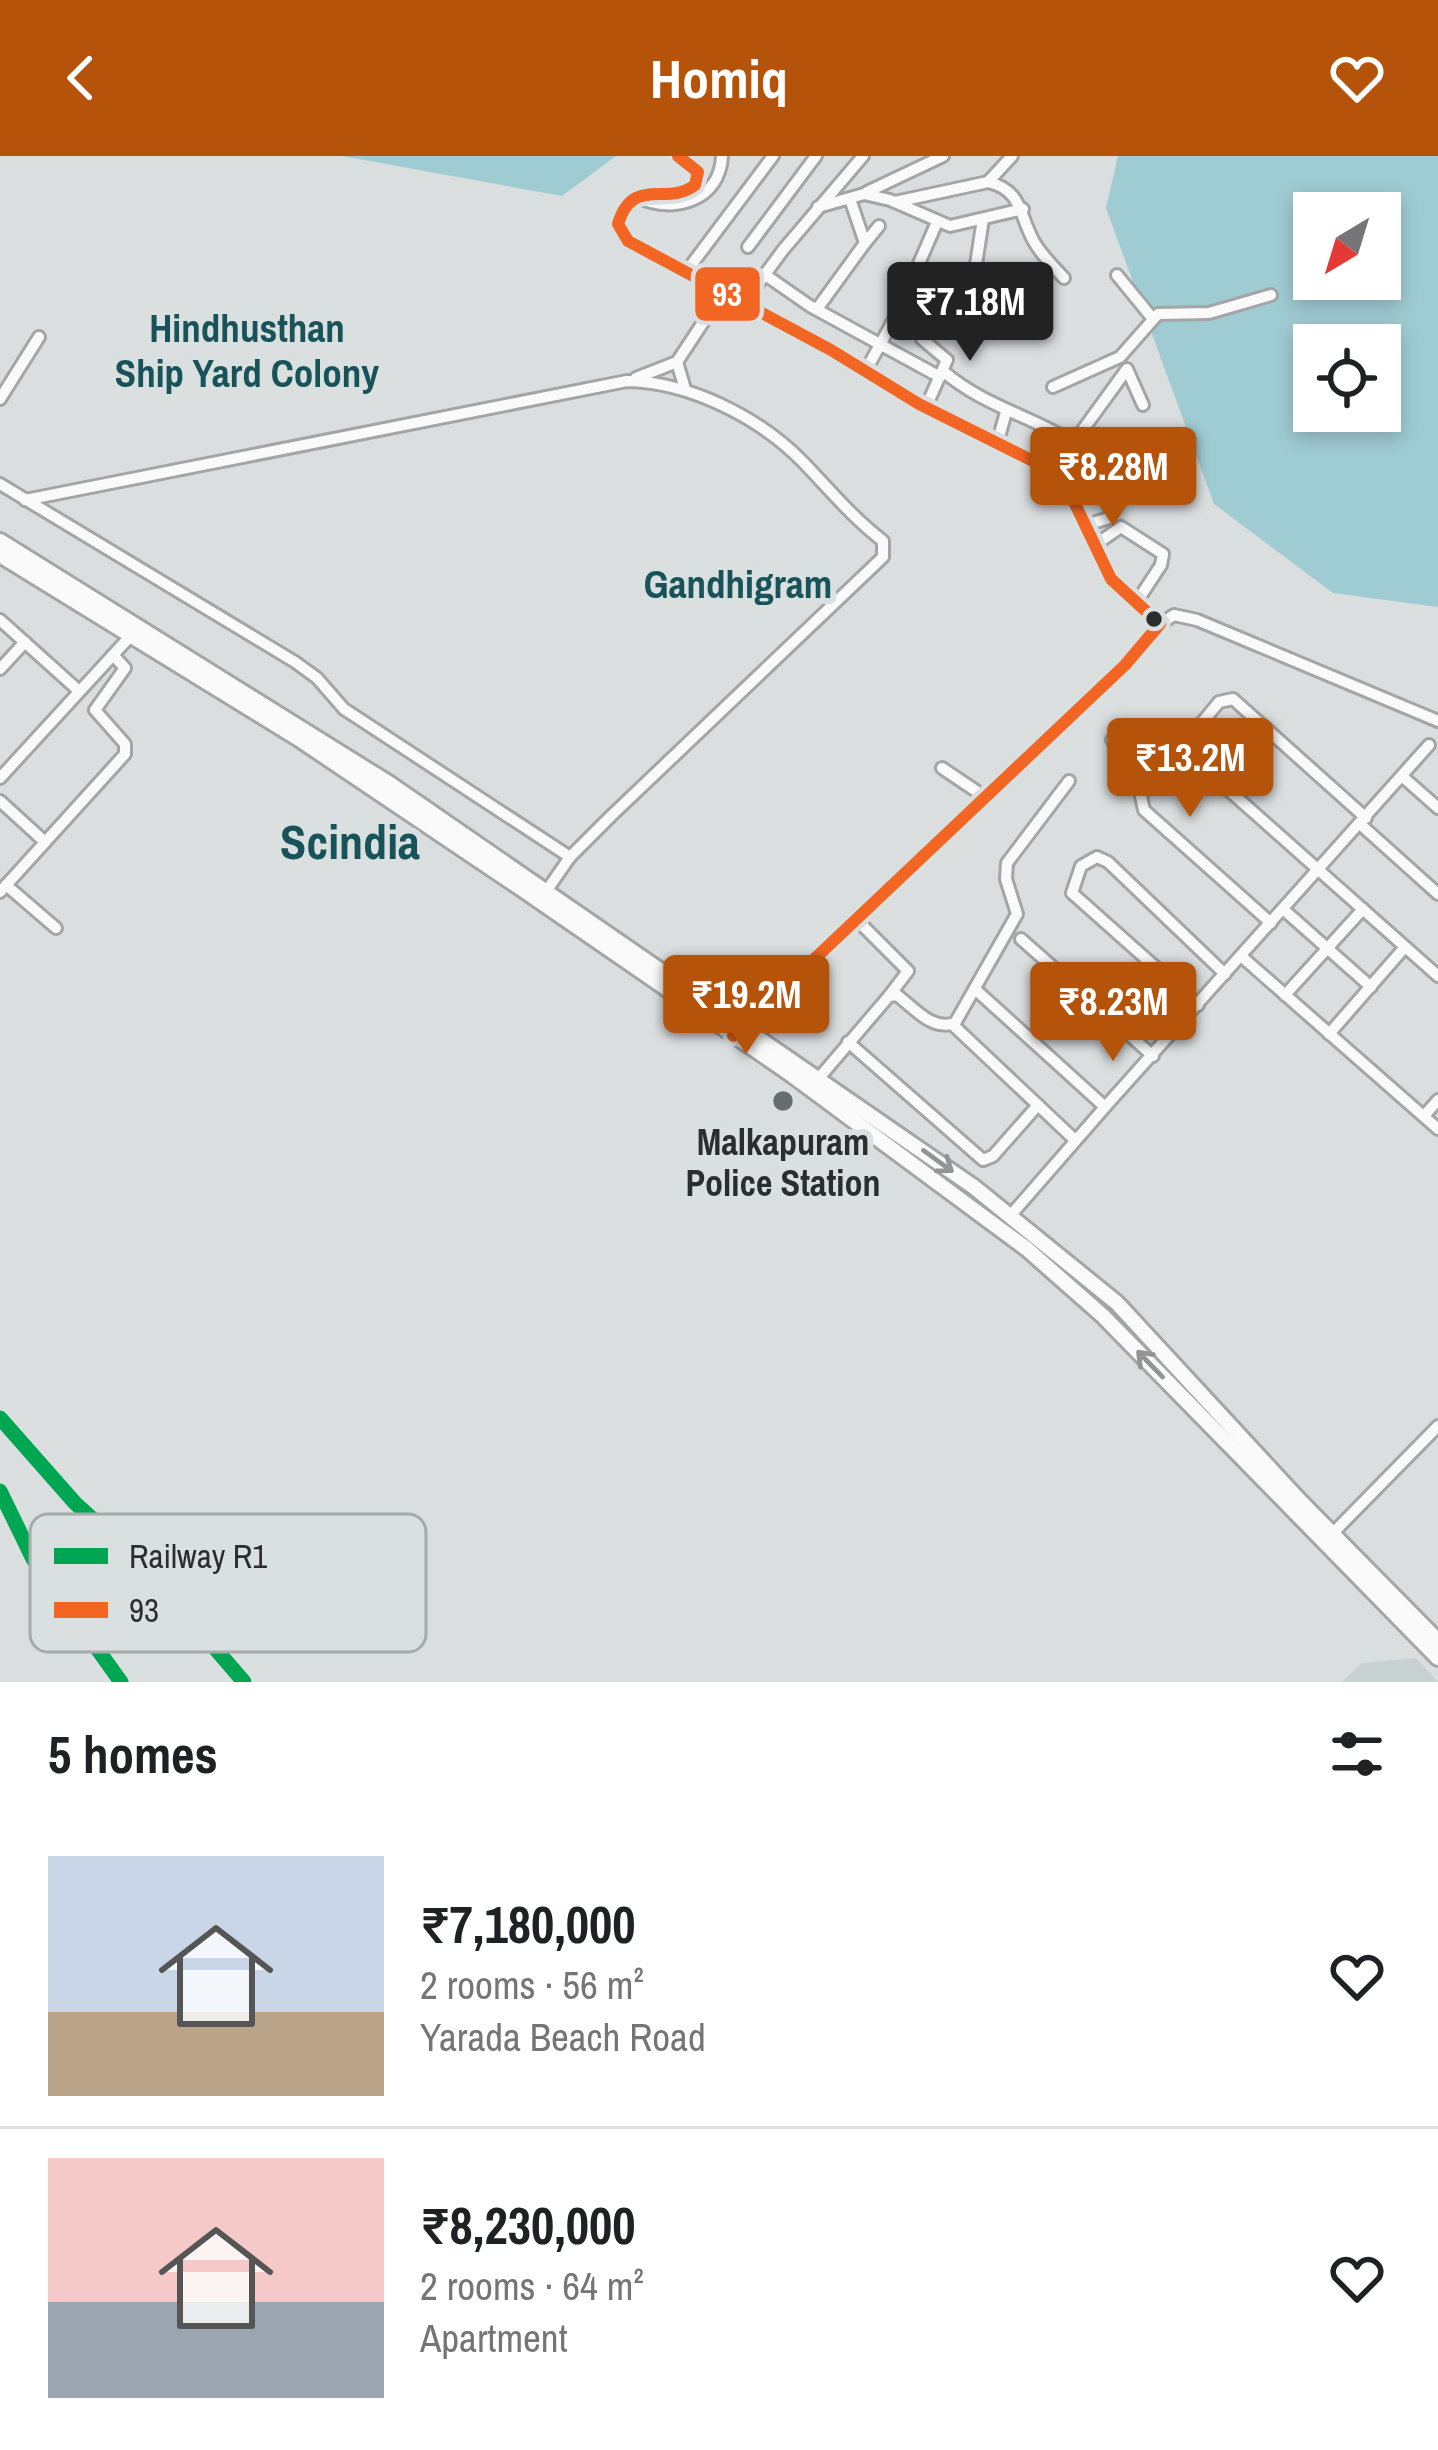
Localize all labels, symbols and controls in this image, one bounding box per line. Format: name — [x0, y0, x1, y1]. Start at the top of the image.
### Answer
text: Homiq — [650, 42, 788, 115]
icon: back — [48, 45, 114, 111]
icon: heart — [1324, 45, 1390, 111]
north arrow — [1293, 192, 1401, 300]
map controls — [1293, 192, 1401, 432]
pin: ₹7.18M — [872, 262, 1068, 364]
line badge: 93 — [693, 265, 762, 323]
text: 93 — [712, 272, 742, 316]
text: ₹7.18M — [914, 275, 1026, 327]
district label: Hindhusthan Ship Yard Colony — [115, 302, 379, 399]
button: locate — [1293, 324, 1401, 432]
pin: ₹8.28M — [1015, 427, 1211, 529]
text: ₹8.28M — [1057, 440, 1169, 492]
district label: Gandhigram — [644, 558, 832, 610]
unlabelled marker — [1143, 608, 1165, 630]
pin: ₹13.2M — [1092, 718, 1288, 820]
text: ₹13.2M — [1134, 731, 1246, 783]
district label: Scindia — [280, 809, 420, 874]
pin: ₹19.2M — [648, 955, 844, 1057]
pin: ₹8.23M — [1015, 962, 1211, 1064]
text: ₹19.2M — [690, 968, 802, 1020]
text: ₹8.23M — [1057, 975, 1169, 1027]
marker: Malkapuram Police Station — [770, 1088, 796, 1114]
place label: Malkapuram Police Station — [685, 1118, 881, 1207]
one-way arrow — [921, 1148, 954, 1174]
one-way arrow — [1136, 1350, 1165, 1380]
legend — [30, 1514, 426, 1652]
text: Railway R1 — [129, 1534, 267, 1578]
text: 93 — [129, 1588, 159, 1632]
text: 5 homes — [48, 1720, 218, 1789]
icon: filters — [1324, 1721, 1390, 1787]
text: ₹7,180,000 — [420, 1890, 636, 1959]
icon: home — [144, 1904, 288, 2048]
icon: heart — [1324, 1943, 1390, 2009]
text: 2 rooms · 56 m² — [420, 1959, 644, 2011]
text: Yarada Beach Road — [420, 2011, 706, 2063]
text: ₹8,230,000 — [420, 2191, 636, 2260]
icon: home — [144, 2206, 288, 2350]
icon: heart — [1324, 2245, 1390, 2311]
text: 2 rooms · 64 m² — [420, 2260, 644, 2312]
text: Apartment — [420, 2312, 568, 2364]

